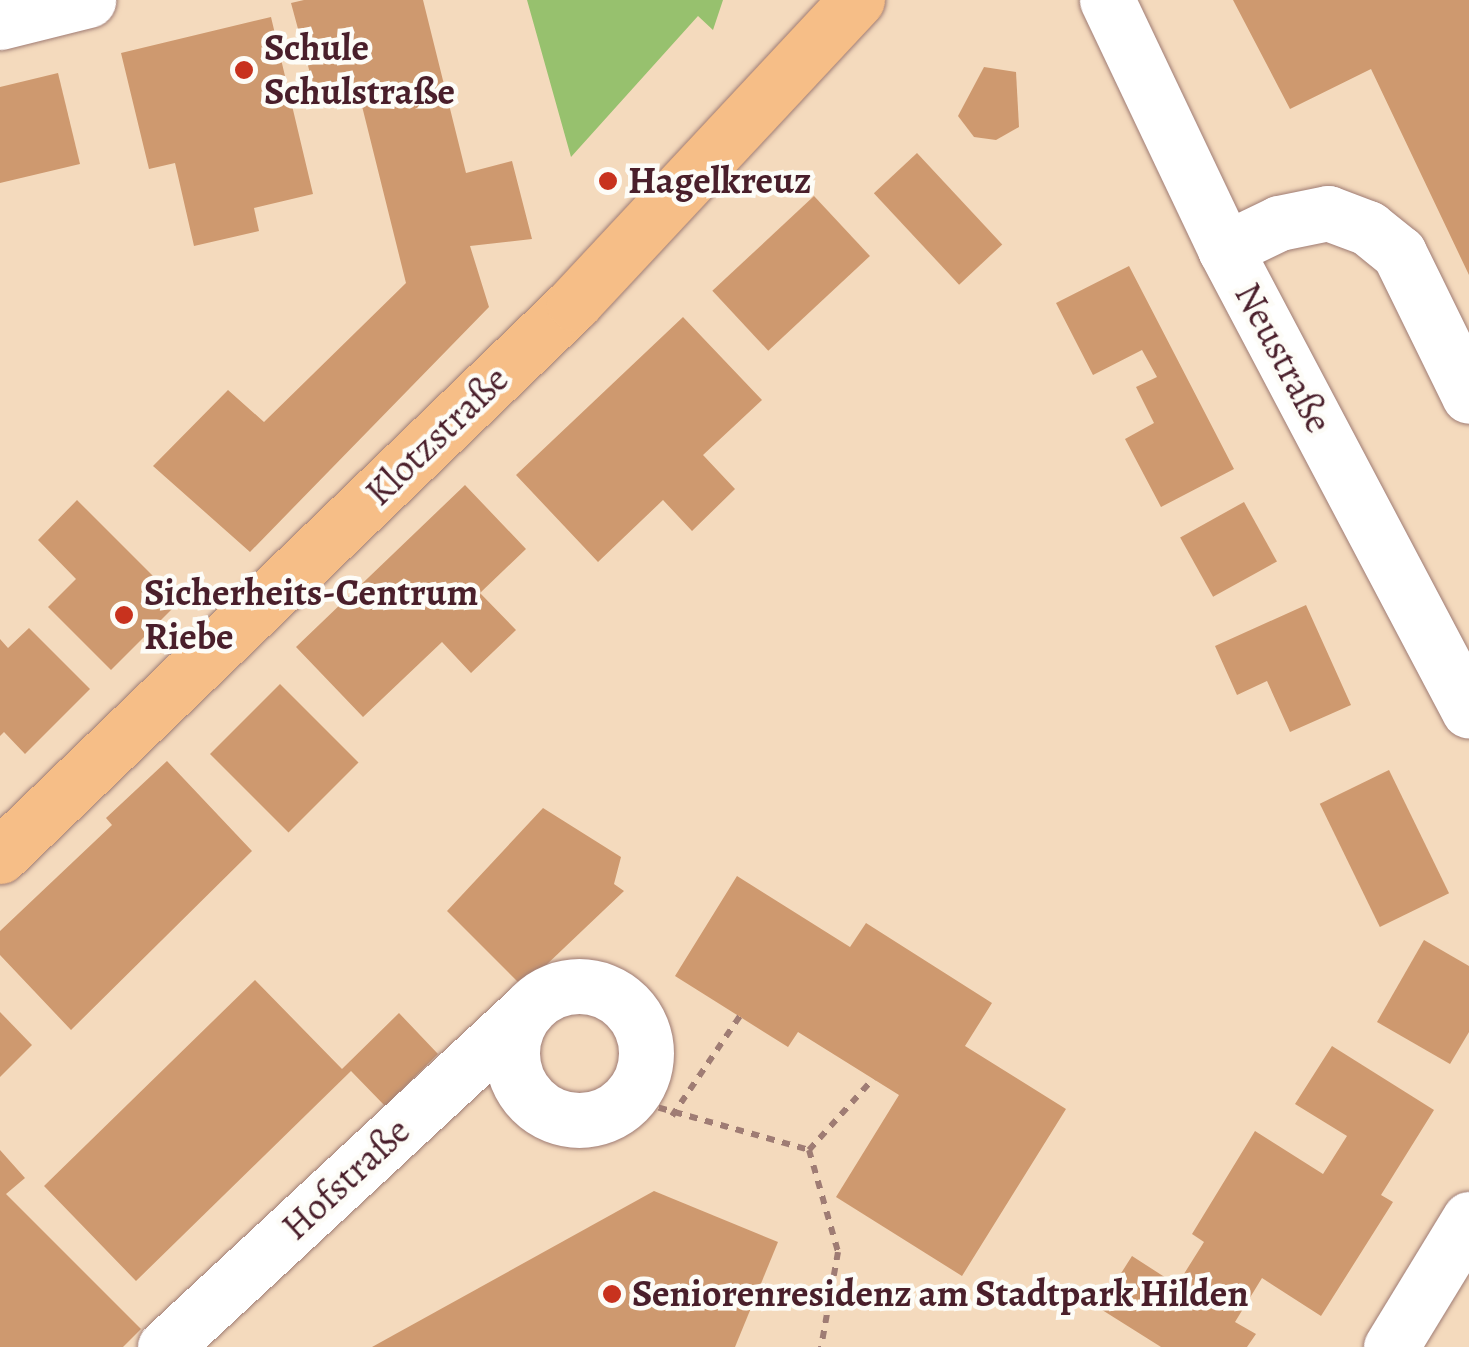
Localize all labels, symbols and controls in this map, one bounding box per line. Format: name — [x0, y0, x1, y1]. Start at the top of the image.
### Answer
place label: Schule Schulstraße — [264, 25, 455, 114]
marker: Schule Schulstraße — [233, 59, 255, 81]
place label: Hagelkreuz — [628, 158, 811, 204]
marker: Hagelkreuz — [597, 170, 619, 192]
street label: Neustraße — [1225, 275, 1341, 441]
street label: Klotzstraße — [356, 357, 518, 515]
place label: Sicherheits-Centrum Riebe — [144, 570, 478, 659]
marker: Sicherheits-Centrum Riebe — [113, 604, 135, 626]
street label: Hofstraße — [272, 1108, 420, 1250]
place label: Seniorenresidenz am Stadtpark Hilden — [632, 1271, 1249, 1317]
marker: Seniorenresidenz am Stadtpark Hilden — [601, 1283, 623, 1305]

